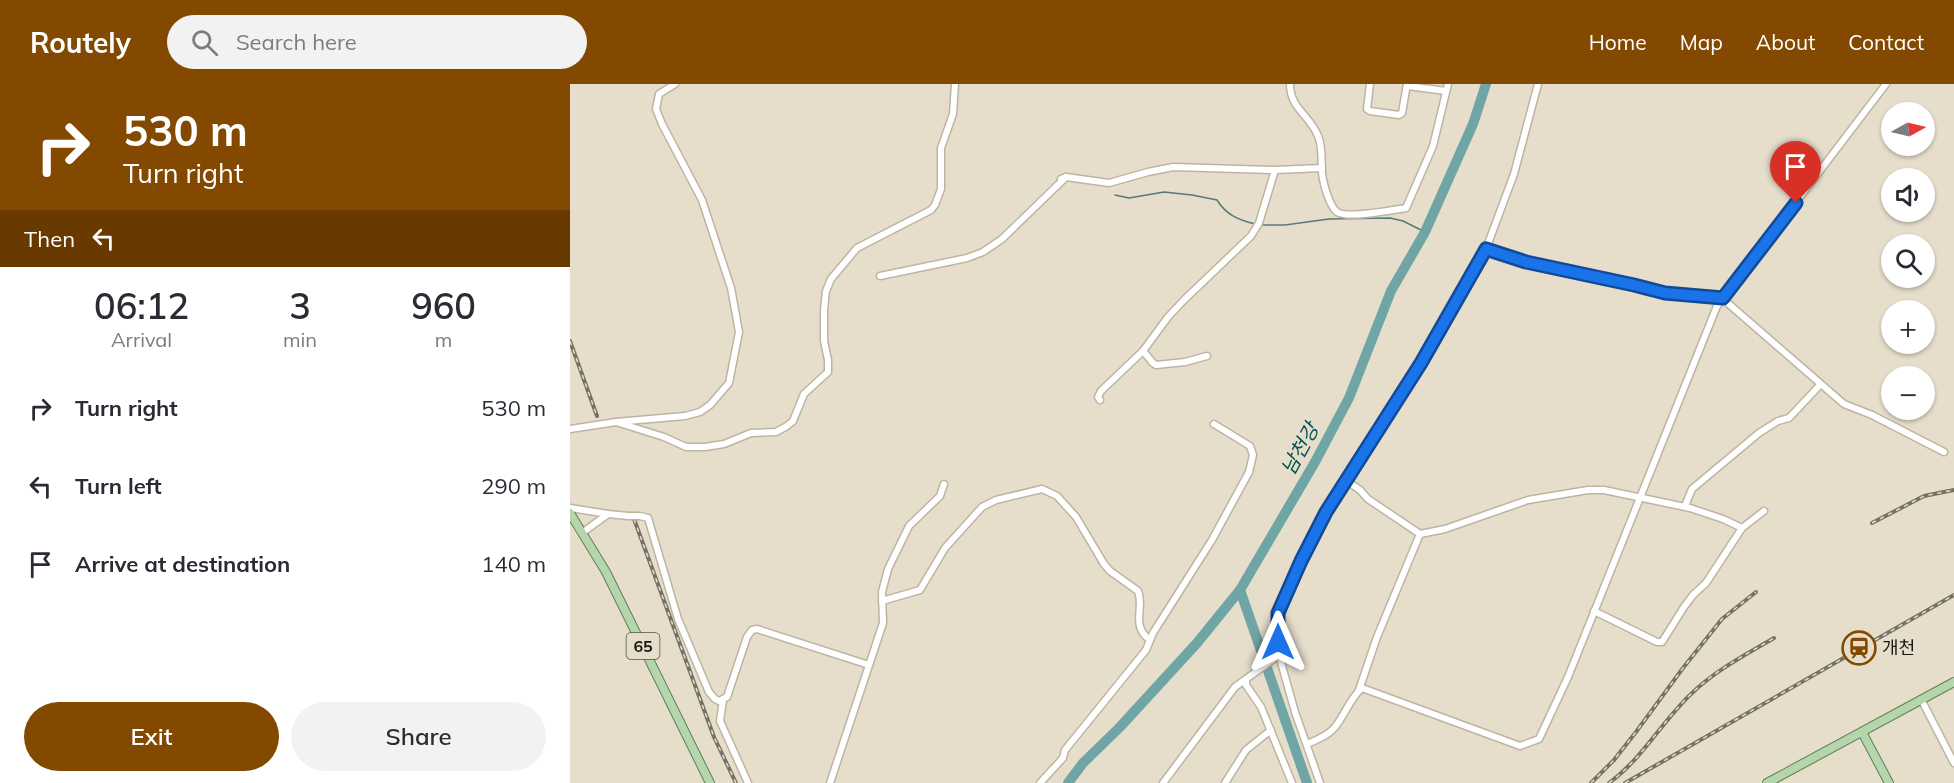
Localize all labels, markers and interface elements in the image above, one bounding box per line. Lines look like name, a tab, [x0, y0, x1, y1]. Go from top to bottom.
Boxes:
search box	[167, 15, 587, 69]
text: Routely	[30, 25, 131, 60]
icon: search	[188, 26, 221, 59]
text: Search here	[236, 28, 357, 56]
text: Home	[1589, 29, 1647, 55]
text: Map	[1680, 29, 1723, 55]
text: About	[1756, 29, 1815, 55]
text: Contact	[1848, 29, 1924, 55]
north arrow	[1881, 102, 1935, 156]
map controls	[1881, 102, 1935, 420]
text: 530 m	[123, 104, 248, 157]
icon: right	[24, 108, 102, 186]
pin	[1770, 141, 1821, 203]
icon: arrive	[1779, 150, 1812, 183]
text: Turn right	[123, 156, 243, 190]
button: sound	[1881, 168, 1935, 222]
icon: left	[87, 222, 120, 255]
text: Then	[24, 225, 75, 253]
button: search	[1881, 234, 1935, 288]
text: 06:12	[94, 283, 189, 328]
text: 3	[289, 283, 311, 328]
text: 960	[411, 283, 476, 328]
button: +	[1881, 300, 1935, 354]
text: Arrival	[111, 327, 172, 352]
text: min	[283, 327, 317, 352]
text: m	[435, 327, 452, 352]
button: −	[1881, 366, 1935, 420]
icon: right	[24, 392, 57, 425]
text: Turn right	[75, 394, 178, 422]
text: 530 m	[481, 394, 546, 422]
water label: 남천강	[1275, 416, 1325, 479]
icon: left	[24, 470, 57, 503]
text: Turn left	[75, 472, 162, 500]
text: 290 m	[481, 472, 546, 500]
icon: arrive	[24, 548, 57, 581]
text: Arrive at destination	[75, 550, 290, 578]
text: 140 m	[481, 550, 546, 578]
position arrow	[1246, 610, 1310, 674]
station icon: 개천	[1841, 630, 1877, 666]
road number: 65	[626, 633, 660, 659]
place label: 개천	[1882, 636, 1915, 659]
button: Exit	[24, 702, 279, 771]
button: Share	[291, 702, 546, 771]

